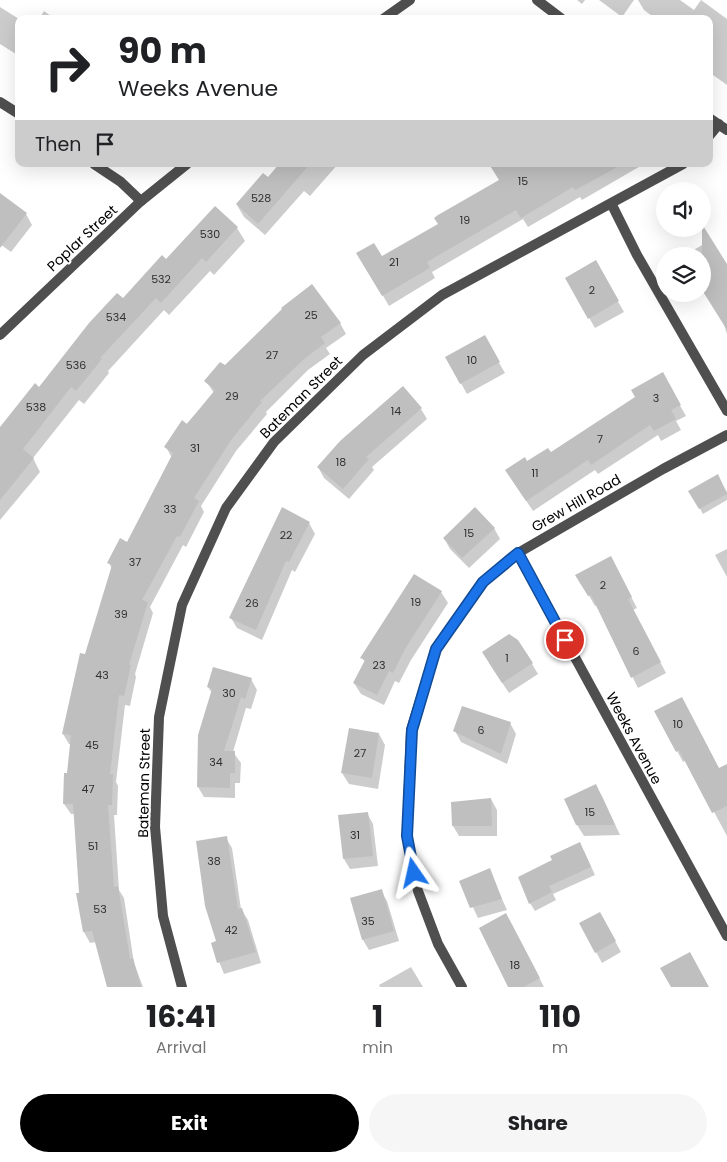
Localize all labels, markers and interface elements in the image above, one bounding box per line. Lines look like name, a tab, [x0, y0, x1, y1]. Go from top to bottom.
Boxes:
text: 90 m	[118, 26, 207, 75]
icon: right	[35, 35, 100, 100]
text: Weeks Avenue	[118, 73, 278, 104]
icon: arrive	[91, 130, 119, 158]
text: Then	[35, 131, 81, 158]
house number: 15	[518, 173, 528, 189]
map controls	[656, 182, 711, 302]
button: sound	[656, 182, 711, 237]
house number: 528	[251, 190, 271, 206]
street label: Poplar Street	[42, 200, 122, 276]
house number: 19	[460, 212, 470, 228]
house number: 530	[200, 226, 220, 242]
button: layers	[656, 247, 711, 302]
house number: 21	[389, 254, 399, 270]
house number: 532	[151, 271, 171, 287]
house number: 2	[589, 282, 595, 298]
house number: 25	[304, 307, 318, 323]
house number: 534	[106, 309, 126, 325]
house number: 27	[266, 347, 278, 363]
street label: Bateman Street	[255, 351, 347, 443]
house number: 10	[467, 352, 477, 368]
house number: 536	[66, 357, 86, 373]
house number: 29	[225, 388, 239, 404]
house number: 3	[653, 390, 659, 406]
house number: 538	[26, 399, 46, 415]
house number: 14	[391, 403, 401, 419]
house number: 7	[597, 431, 603, 447]
house number: 31	[190, 440, 200, 456]
house number: 18	[336, 454, 346, 470]
house number: 11	[531, 465, 539, 481]
street label: Grew Hill Road	[528, 469, 624, 537]
house number: 33	[164, 501, 176, 517]
house number: 15	[464, 525, 474, 541]
house number: 22	[280, 527, 292, 543]
house number: 37	[129, 554, 141, 570]
house number: 2	[600, 577, 606, 593]
house number: 19	[411, 594, 421, 610]
house number: 26	[245, 595, 259, 611]
house number: 39	[114, 606, 128, 622]
pin	[544, 619, 586, 661]
icon: arrive	[551, 626, 579, 654]
house number: 6	[633, 643, 640, 659]
house number: 1	[505, 650, 509, 666]
house number: 23	[373, 657, 385, 673]
house number: 43	[95, 667, 109, 683]
house number: 30	[222, 685, 236, 701]
street label: Weeks Avenue	[601, 688, 667, 788]
house number: 10	[673, 716, 683, 732]
house number: 6	[478, 722, 485, 738]
street label: Bateman Street	[133, 728, 155, 838]
house number: 45	[85, 737, 99, 753]
house number: 27	[354, 745, 366, 761]
house number: 34	[209, 754, 223, 770]
house number: 47	[82, 781, 94, 797]
house number: 15	[585, 804, 595, 820]
house number: 31	[350, 827, 360, 843]
house number: 51	[88, 838, 98, 854]
position arrow	[387, 846, 439, 898]
house number: 38	[207, 853, 221, 869]
house number: 53	[93, 901, 107, 917]
house number: 35	[361, 913, 375, 929]
house number: 42	[224, 922, 238, 938]
house number: 18	[510, 957, 520, 973]
text: 16:41	[146, 995, 216, 1038]
text: 1	[372, 995, 383, 1038]
text: 110	[539, 995, 581, 1038]
text: Arrival	[156, 1036, 206, 1059]
text: min	[362, 1036, 393, 1059]
text: m	[552, 1036, 568, 1059]
button: Exit	[20, 1094, 359, 1152]
button: Share	[369, 1094, 707, 1152]

